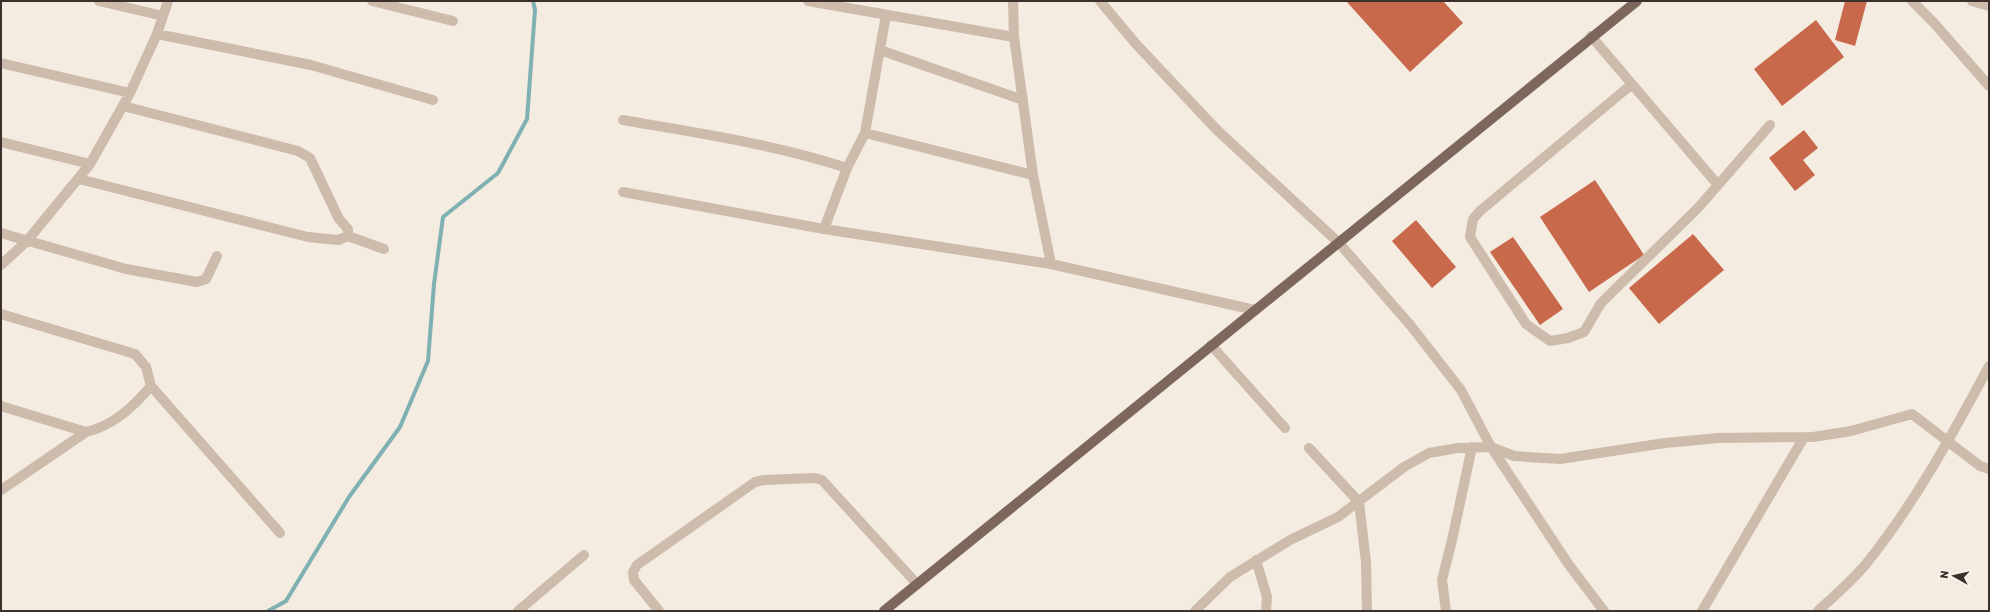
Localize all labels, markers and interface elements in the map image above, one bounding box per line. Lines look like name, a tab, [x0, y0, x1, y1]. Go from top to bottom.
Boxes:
north arrow	[1934, 556, 1974, 596]
text: N	[1938, 570, 1952, 580]

